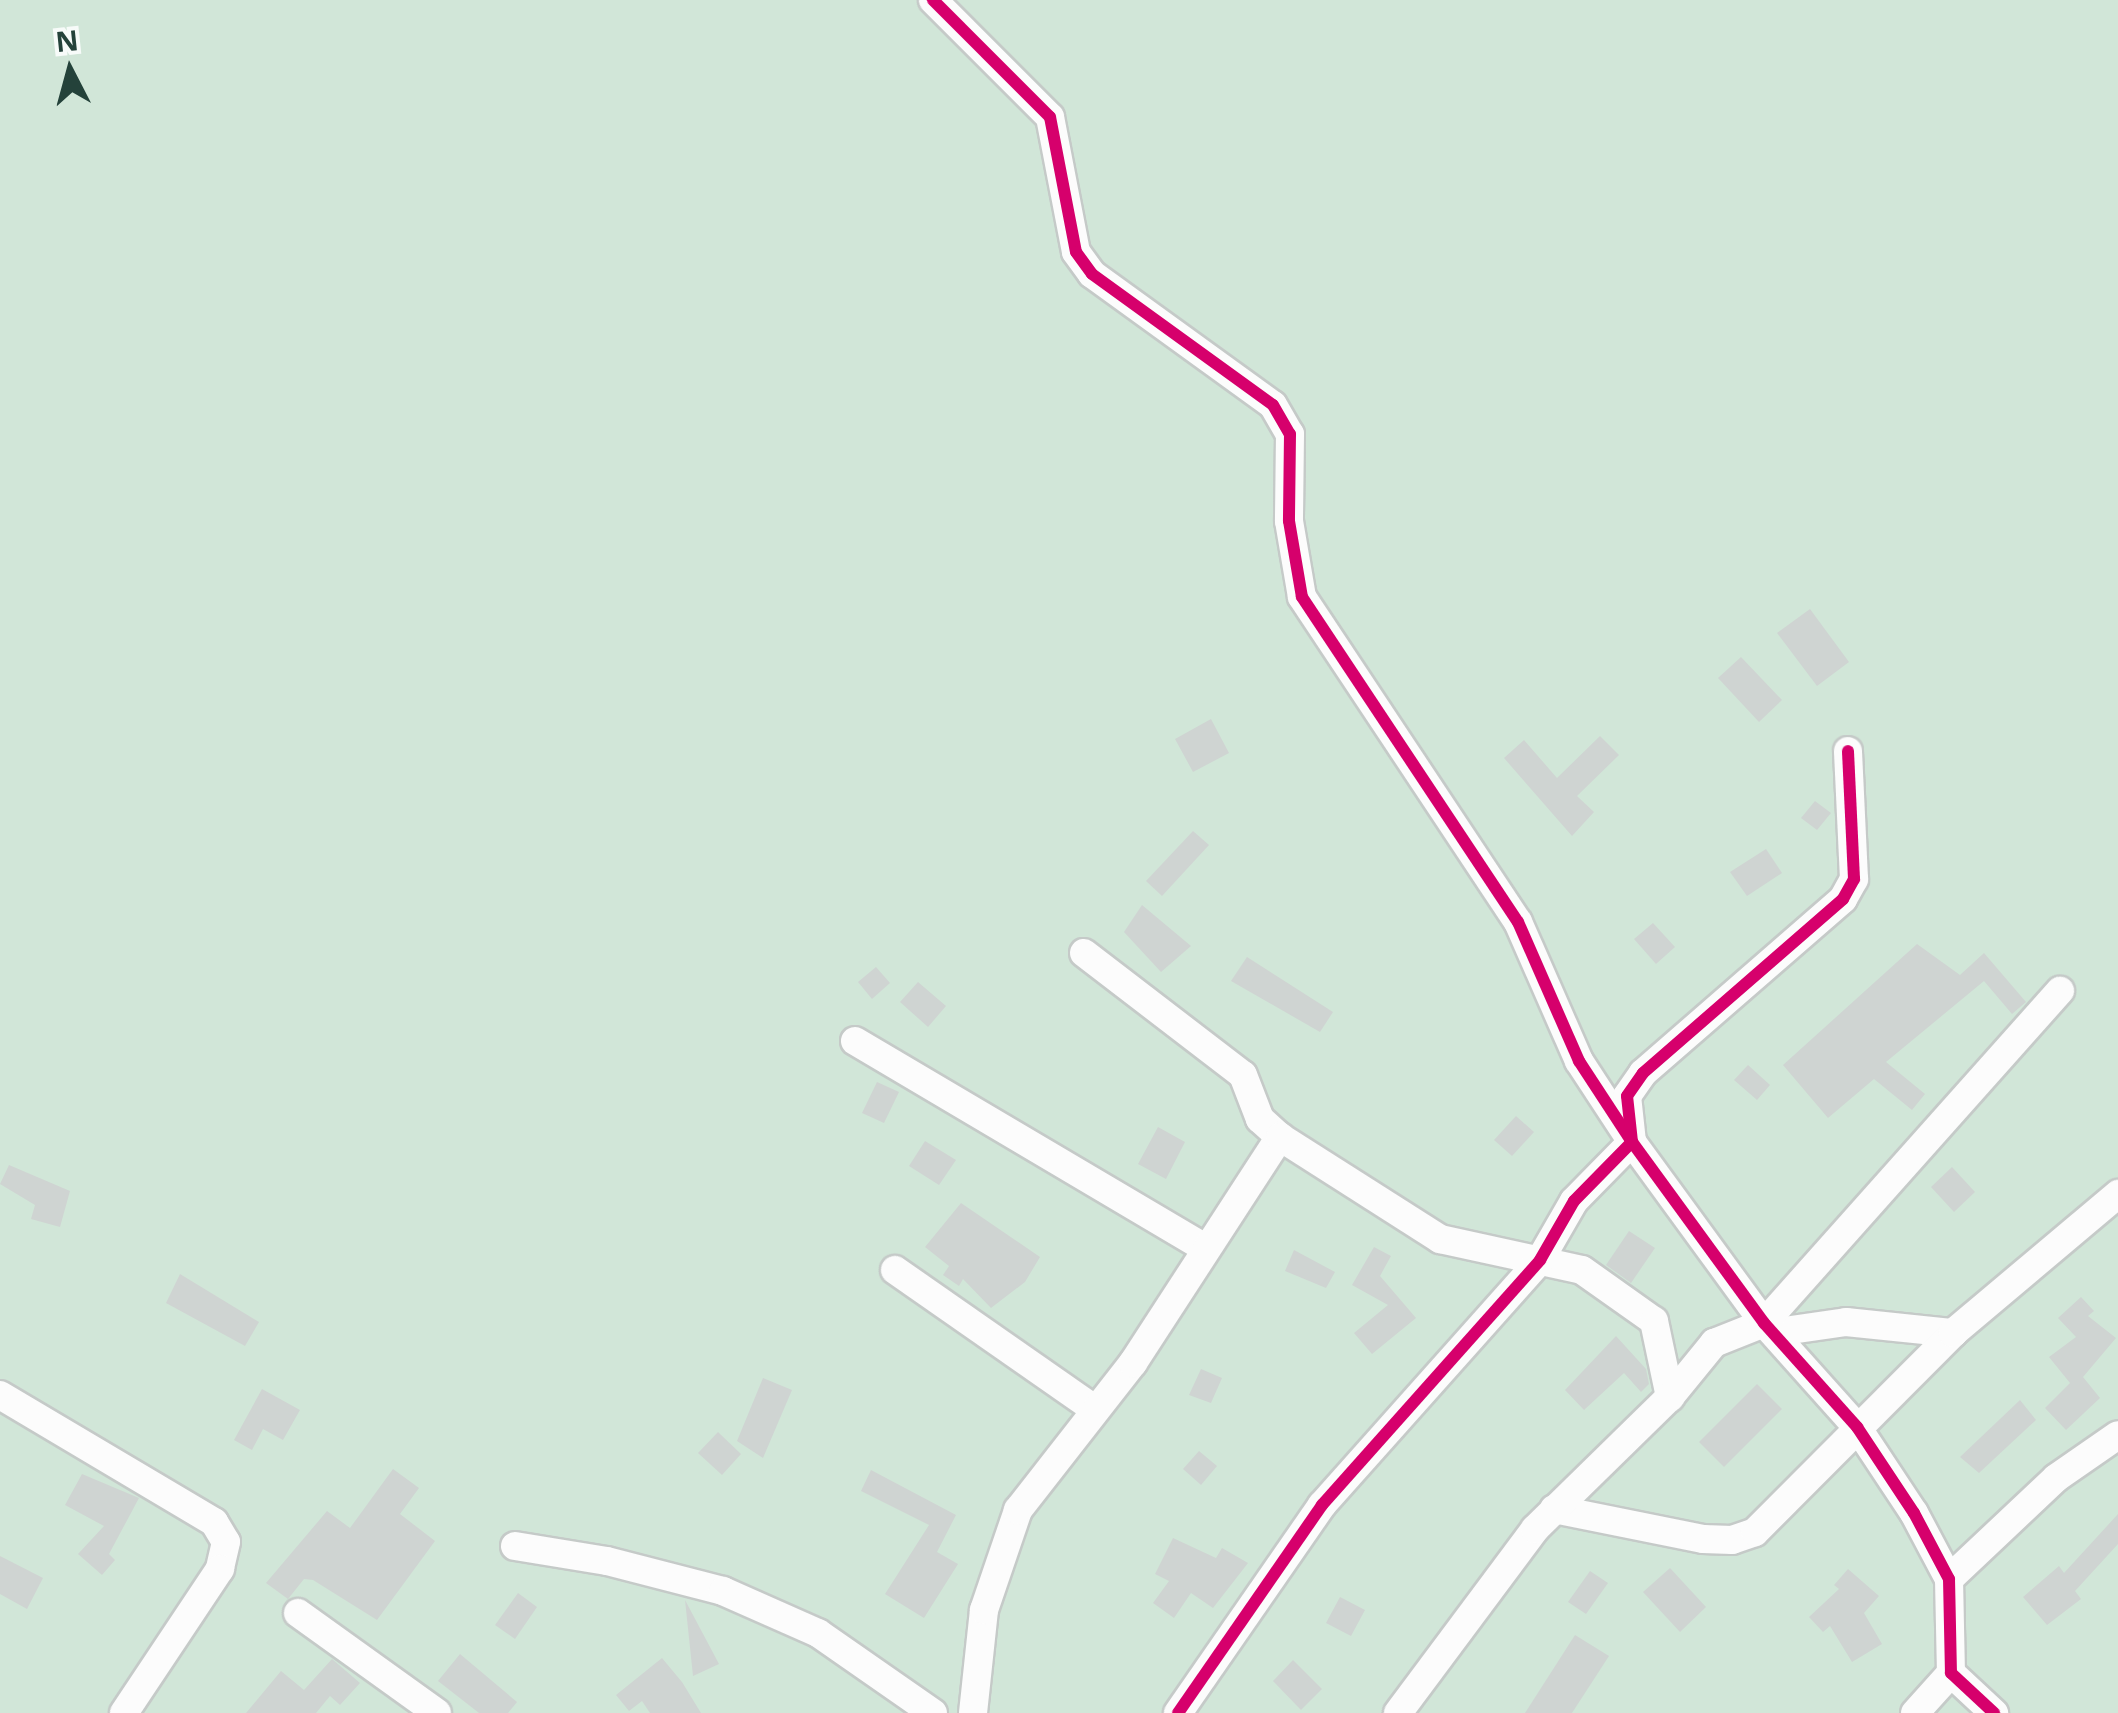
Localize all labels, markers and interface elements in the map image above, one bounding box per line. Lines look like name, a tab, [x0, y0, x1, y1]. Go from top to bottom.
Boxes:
north arrow	[20, 20, 120, 120]
text: N	[54, 20, 80, 60]

